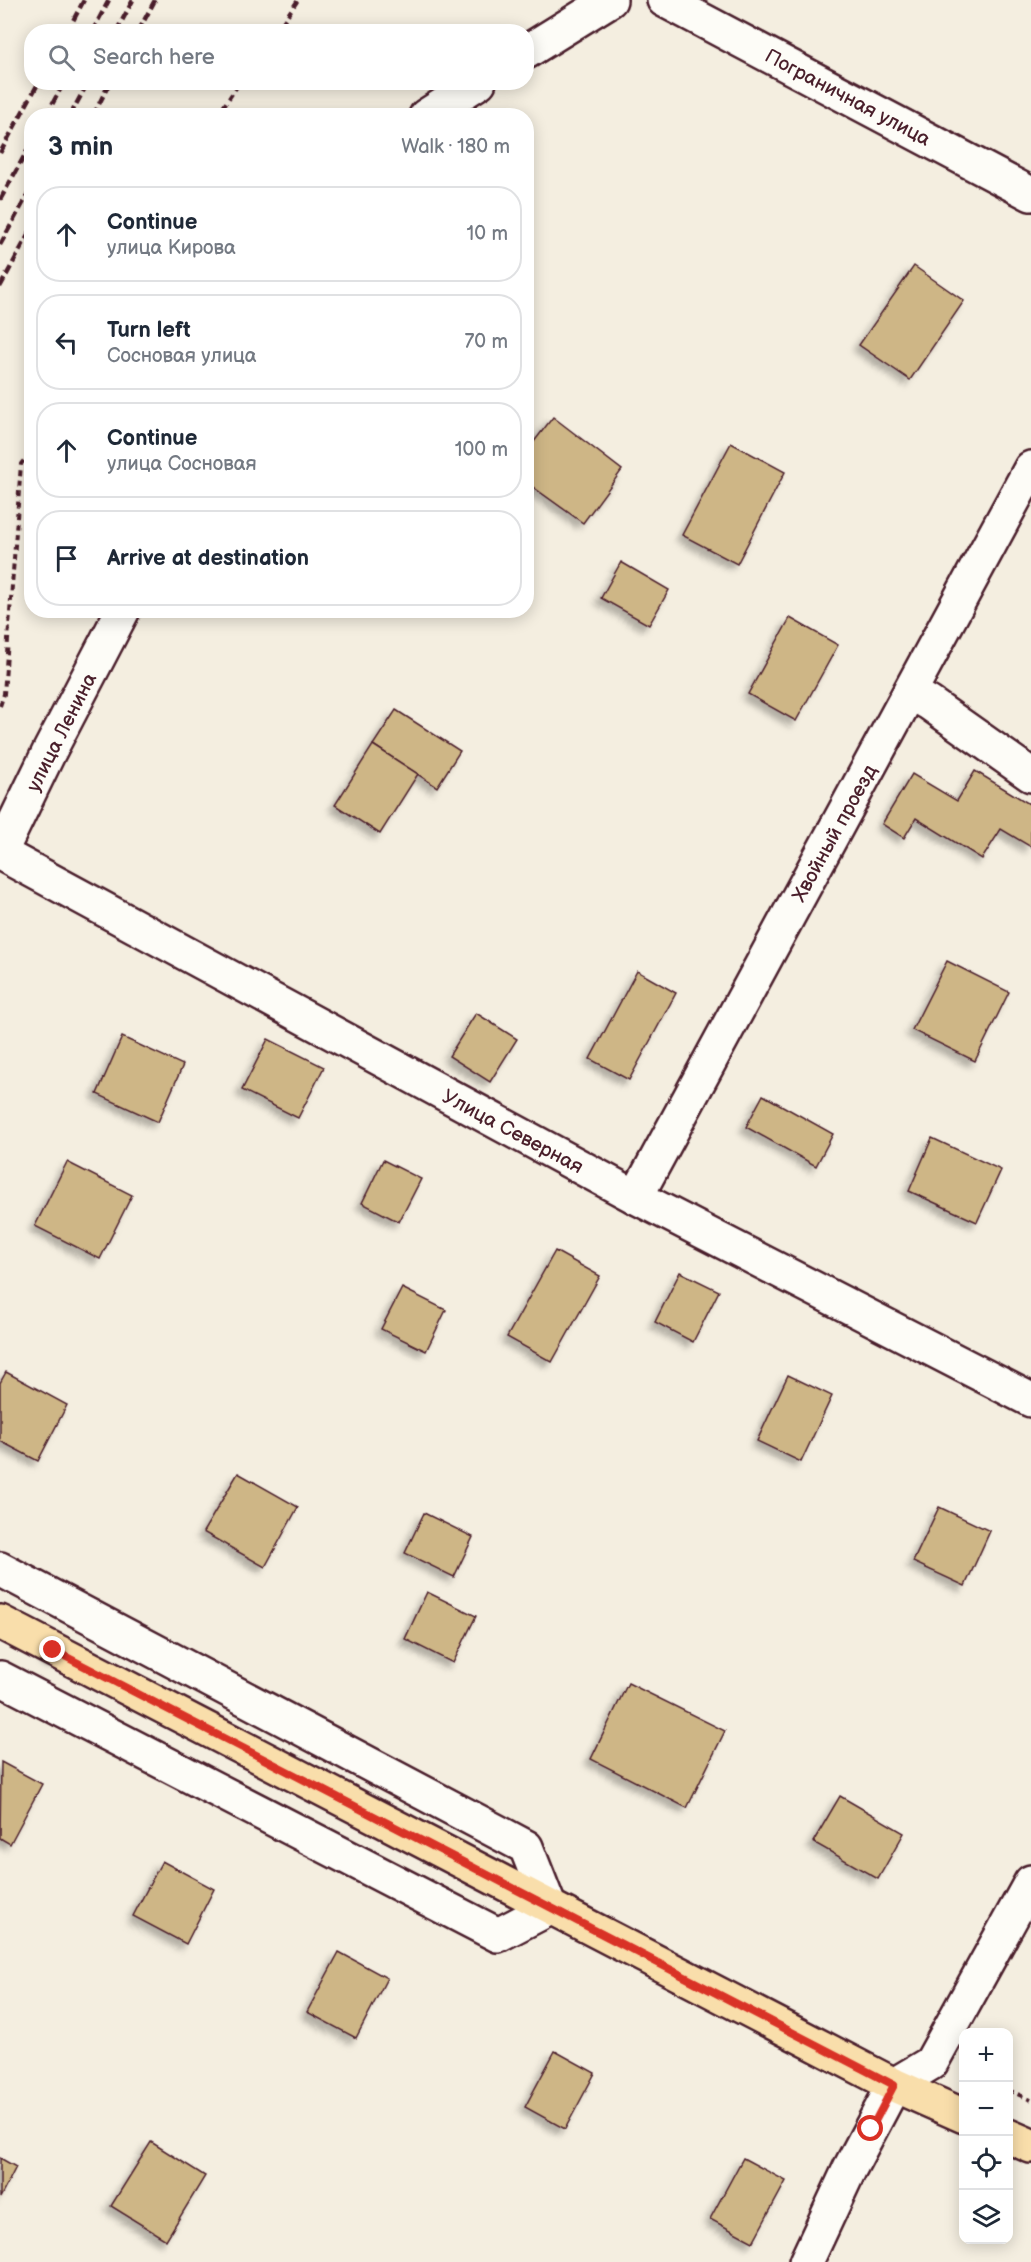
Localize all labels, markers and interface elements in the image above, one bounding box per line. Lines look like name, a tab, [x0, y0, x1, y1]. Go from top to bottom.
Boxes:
search box	[24, 24, 534, 90]
icon: search	[45, 41, 78, 74]
text: Search here	[93, 44, 215, 71]
street label: Пограничная улица	[761, 44, 935, 152]
text: 3 min	[48, 132, 113, 163]
text: Walk · 180 m	[401, 135, 510, 159]
text: Continue	[107, 209, 197, 236]
icon: ahead	[50, 218, 83, 251]
text: 10 m	[467, 222, 508, 246]
text: улица Кирова	[107, 236, 236, 260]
text: Turn left	[107, 317, 191, 344]
icon: left	[50, 326, 83, 359]
text: 70 m	[464, 330, 508, 354]
text: Сосновая улица	[107, 344, 257, 368]
text: Continue	[107, 425, 197, 452]
icon: ahead	[50, 434, 83, 467]
text: 100 m	[455, 438, 508, 462]
text: улица Сосновая	[107, 452, 257, 476]
icon: arrive	[50, 542, 83, 575]
text: Arrive at destination	[107, 545, 309, 572]
street label: улица Ленина	[22, 669, 102, 796]
street label: Хвойный проезд	[787, 761, 882, 906]
street label: Улица Северная	[438, 1085, 587, 1179]
route end	[39, 1636, 65, 1662]
map controls	[959, 2028, 1013, 2244]
button: +	[959, 2028, 1013, 2082]
button: −	[959, 2082, 1013, 2136]
route start	[857, 2115, 883, 2141]
button: locate	[959, 2136, 1013, 2190]
button: layers	[959, 2190, 1013, 2244]

